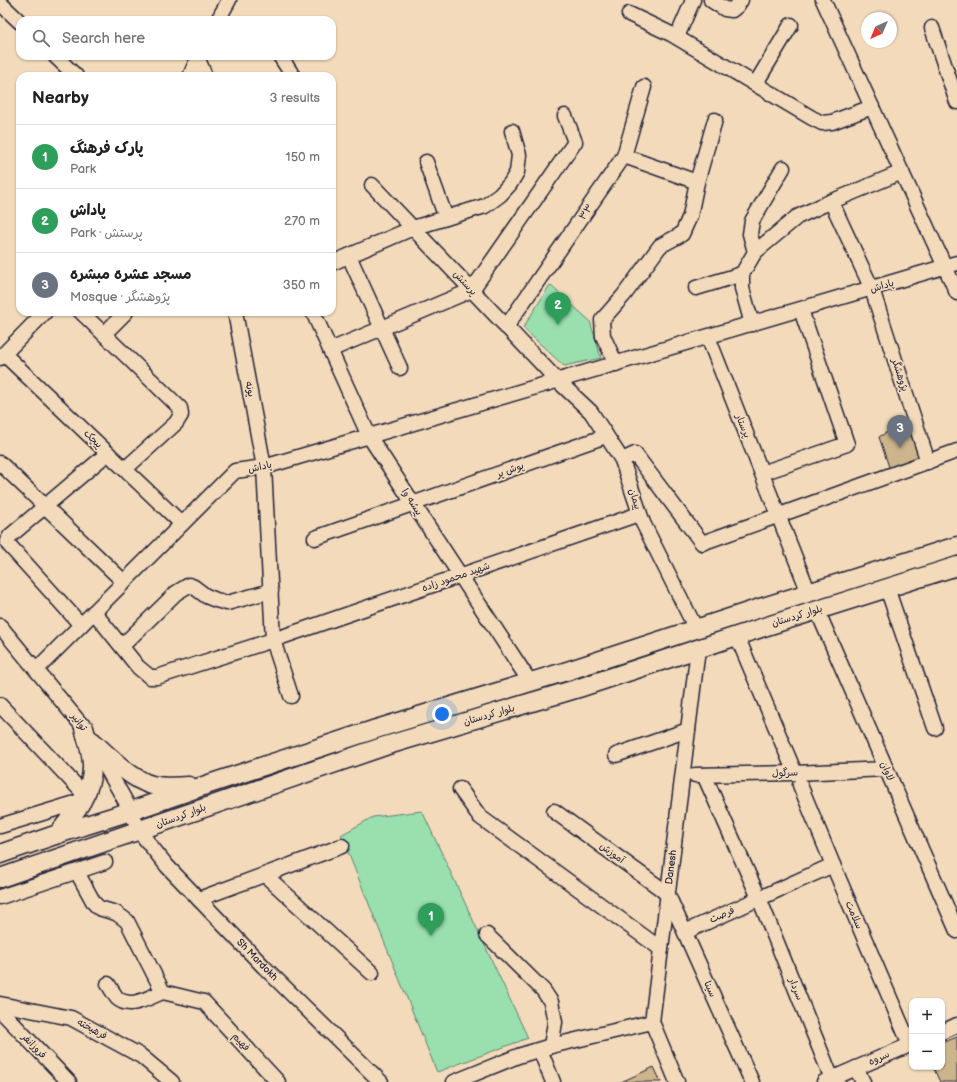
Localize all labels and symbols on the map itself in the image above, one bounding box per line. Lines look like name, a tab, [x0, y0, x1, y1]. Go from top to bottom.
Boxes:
north arrow	[861, 12, 897, 48]
street label: ۳۳	[576, 202, 596, 222]
street label: پرستش	[451, 268, 479, 298]
street label: پاداش	[869, 277, 895, 295]
pin: 2	[545, 292, 571, 325]
street label: پژوهشگر	[889, 356, 911, 393]
street label: پونه	[243, 380, 257, 398]
street label: پرستار	[733, 412, 753, 440]
pin: 3	[887, 415, 913, 448]
street label: پیچک	[81, 427, 105, 451]
street label: پاداش	[247, 459, 273, 475]
street label: پوش پر	[494, 459, 526, 481]
street label: پیشه وا	[399, 486, 425, 518]
street label: پیمان	[626, 487, 644, 511]
street label: شهید محمود زاده	[420, 560, 492, 594]
street label: بلوار کردستان	[770, 603, 824, 629]
street label: بلوار کردستان	[462, 702, 516, 728]
your location	[432, 704, 452, 724]
street label: توانیر	[68, 710, 90, 733]
street label: لاوان	[878, 760, 896, 782]
street label: سرگول	[772, 767, 799, 779]
street label: بلوار کردستان	[154, 801, 208, 831]
street label: آموزش	[597, 840, 627, 866]
street label: Danesh	[663, 849, 679, 885]
street label: سلامت	[843, 899, 865, 931]
pin: 1	[418, 903, 444, 936]
street label: فرصت	[708, 904, 736, 926]
street label: Sh Mardokh	[234, 936, 281, 984]
street label: سردار	[786, 975, 806, 1002]
street label: سینا	[701, 979, 719, 999]
street label: فرهیخته	[75, 1016, 109, 1042]
street label: فروزانفر	[18, 1030, 49, 1061]
street label: فهیم	[229, 1030, 252, 1054]
street label: سروه	[867, 1048, 891, 1068]

